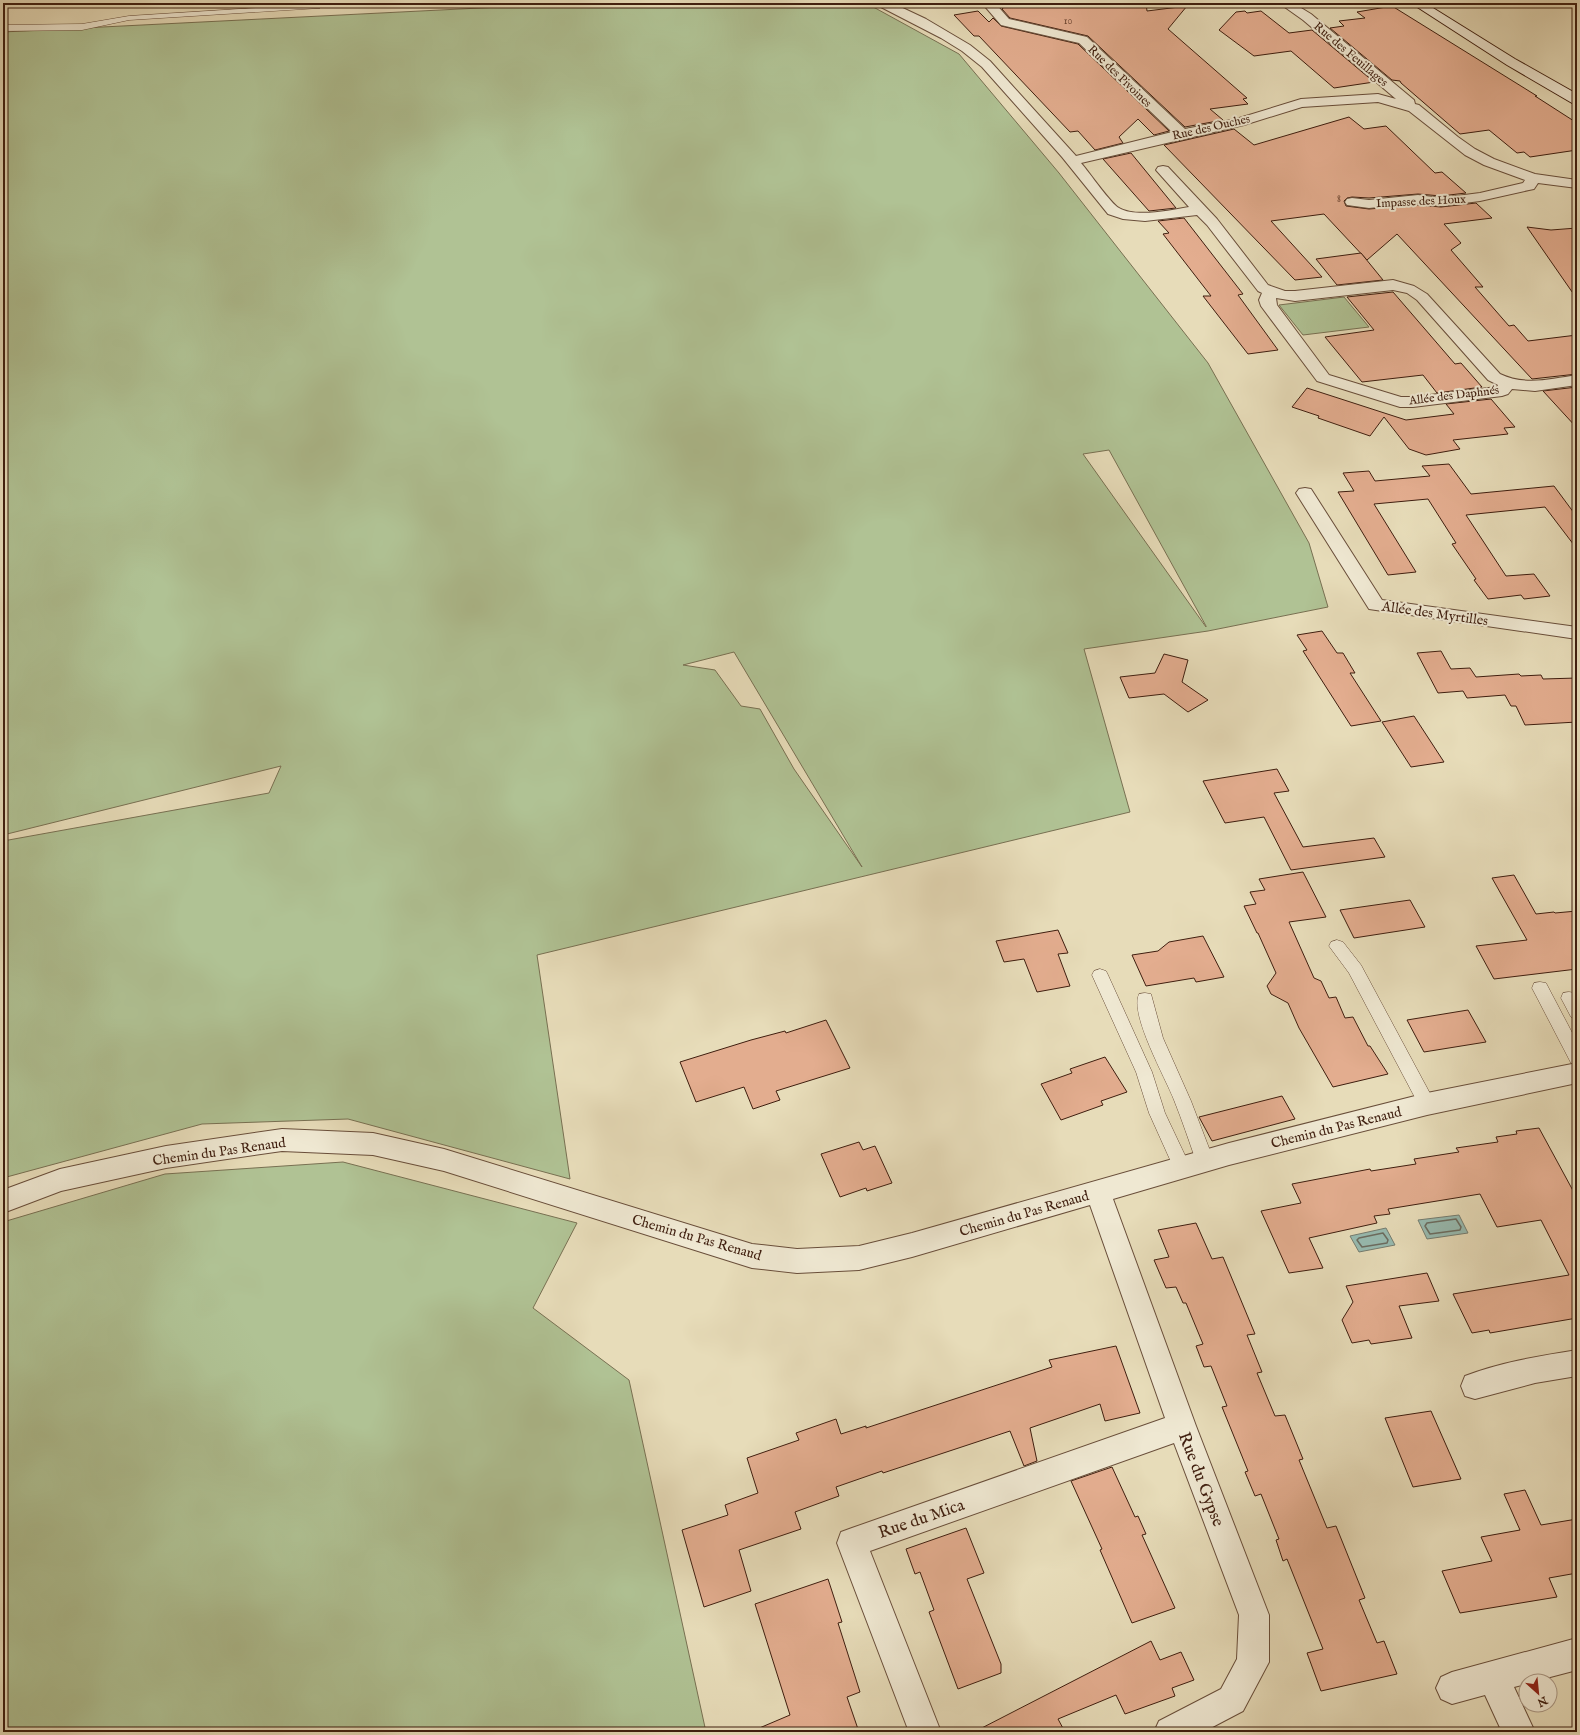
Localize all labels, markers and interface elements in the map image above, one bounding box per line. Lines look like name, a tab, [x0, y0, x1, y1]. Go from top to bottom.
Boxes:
house number: 10	[1064, 15, 1072, 28]
street label: Rue des Feuillages	[1310, 19, 1391, 90]
street label: Rue des Pivoines	[1085, 42, 1155, 111]
street label: Rue des Ouches	[1171, 111, 1252, 144]
street label: Impasse des Houx	[1376, 192, 1467, 212]
house number: 8	[1337, 193, 1341, 206]
street label: Allée des Daphnés	[1407, 383, 1500, 410]
street label: Allée des Myrtilles	[1380, 597, 1489, 630]
street label: Chemin du Pas Renaud	[1269, 1103, 1404, 1153]
street label: Chemin du Pas Renaud	[152, 1134, 287, 1170]
street label: Chemin du Pas Renaud	[957, 1187, 1092, 1241]
street label: Chemin du Pas Renaud	[630, 1211, 764, 1265]
street label: Rue du Gypse	[1173, 1429, 1228, 1530]
street label: Rue du Mica	[876, 1495, 968, 1544]
north arrow	[1518, 1673, 1558, 1713]
text: N	[1534, 1692, 1550, 1710]

